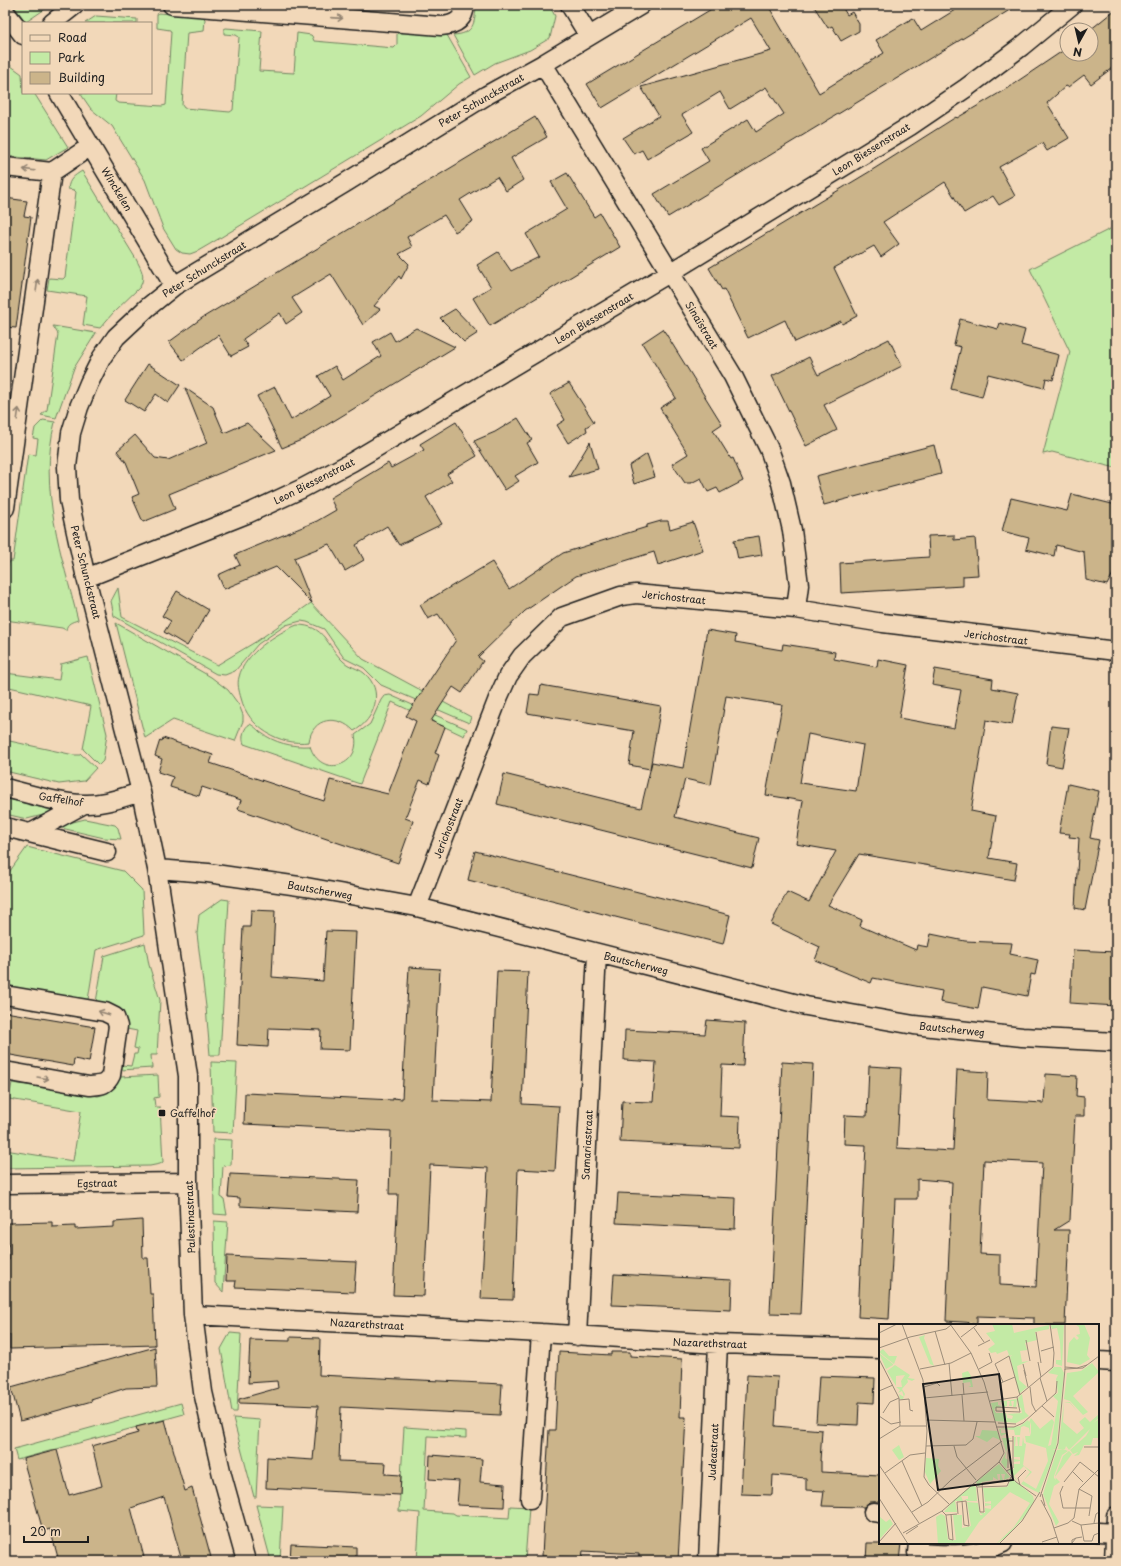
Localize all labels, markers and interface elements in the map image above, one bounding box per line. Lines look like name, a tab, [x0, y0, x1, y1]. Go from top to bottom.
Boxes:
one-way arrow	[330, 14, 343, 21]
legend	[22, 22, 152, 94]
north arrow	[1059, 22, 1099, 62]
text: Road	[58, 28, 87, 46]
text: N	[1072, 43, 1083, 61]
text: Park	[58, 48, 85, 66]
text: Building	[58, 68, 105, 86]
street label: Peter Schunckstraat	[435, 69, 526, 130]
street label: Leon Biessenstraat	[829, 119, 913, 179]
street label: Winckelen	[98, 164, 137, 214]
one-way arrow	[23, 166, 36, 173]
street label: Peter Schunckstraat	[159, 237, 249, 301]
one-way arrow	[33, 279, 41, 292]
street label: Leon Biessenstraat	[552, 288, 636, 347]
street label: Sinaïstraat	[682, 298, 723, 351]
one-way arrow	[14, 408, 22, 421]
street label: Leon Biessenstraat	[271, 454, 357, 507]
street label: Peter Schunckstraat	[68, 523, 105, 621]
street label: Jerichostraat	[641, 586, 707, 607]
street label: Jerichostraat	[963, 625, 1029, 648]
street label: Gaffelhof	[38, 788, 86, 810]
street label: Jerichostraat	[429, 795, 466, 860]
street label: Bautscherweg	[286, 876, 354, 903]
street label: Bautscherweg	[602, 947, 670, 978]
one-way arrow	[98, 1009, 111, 1016]
street label: Bautscherweg	[918, 1018, 986, 1039]
one-way arrow	[37, 1074, 50, 1082]
place label: Gaffelhof	[170, 1105, 216, 1120]
marker: Gaffelhof	[157, 1108, 167, 1118]
street label: Samariastraat	[577, 1110, 596, 1180]
street label: Egstraat	[77, 1175, 117, 1190]
street label: Palestinastraat	[181, 1180, 198, 1254]
street label: Nazarethstraat	[330, 1314, 404, 1333]
inset map	[879, 1324, 1099, 1544]
street label: Nazarethstraat	[673, 1334, 747, 1351]
street label: Judeastraat	[704, 1423, 721, 1481]
scale bar	[24, 1518, 88, 1544]
text: 20 m	[30, 1522, 61, 1540]

